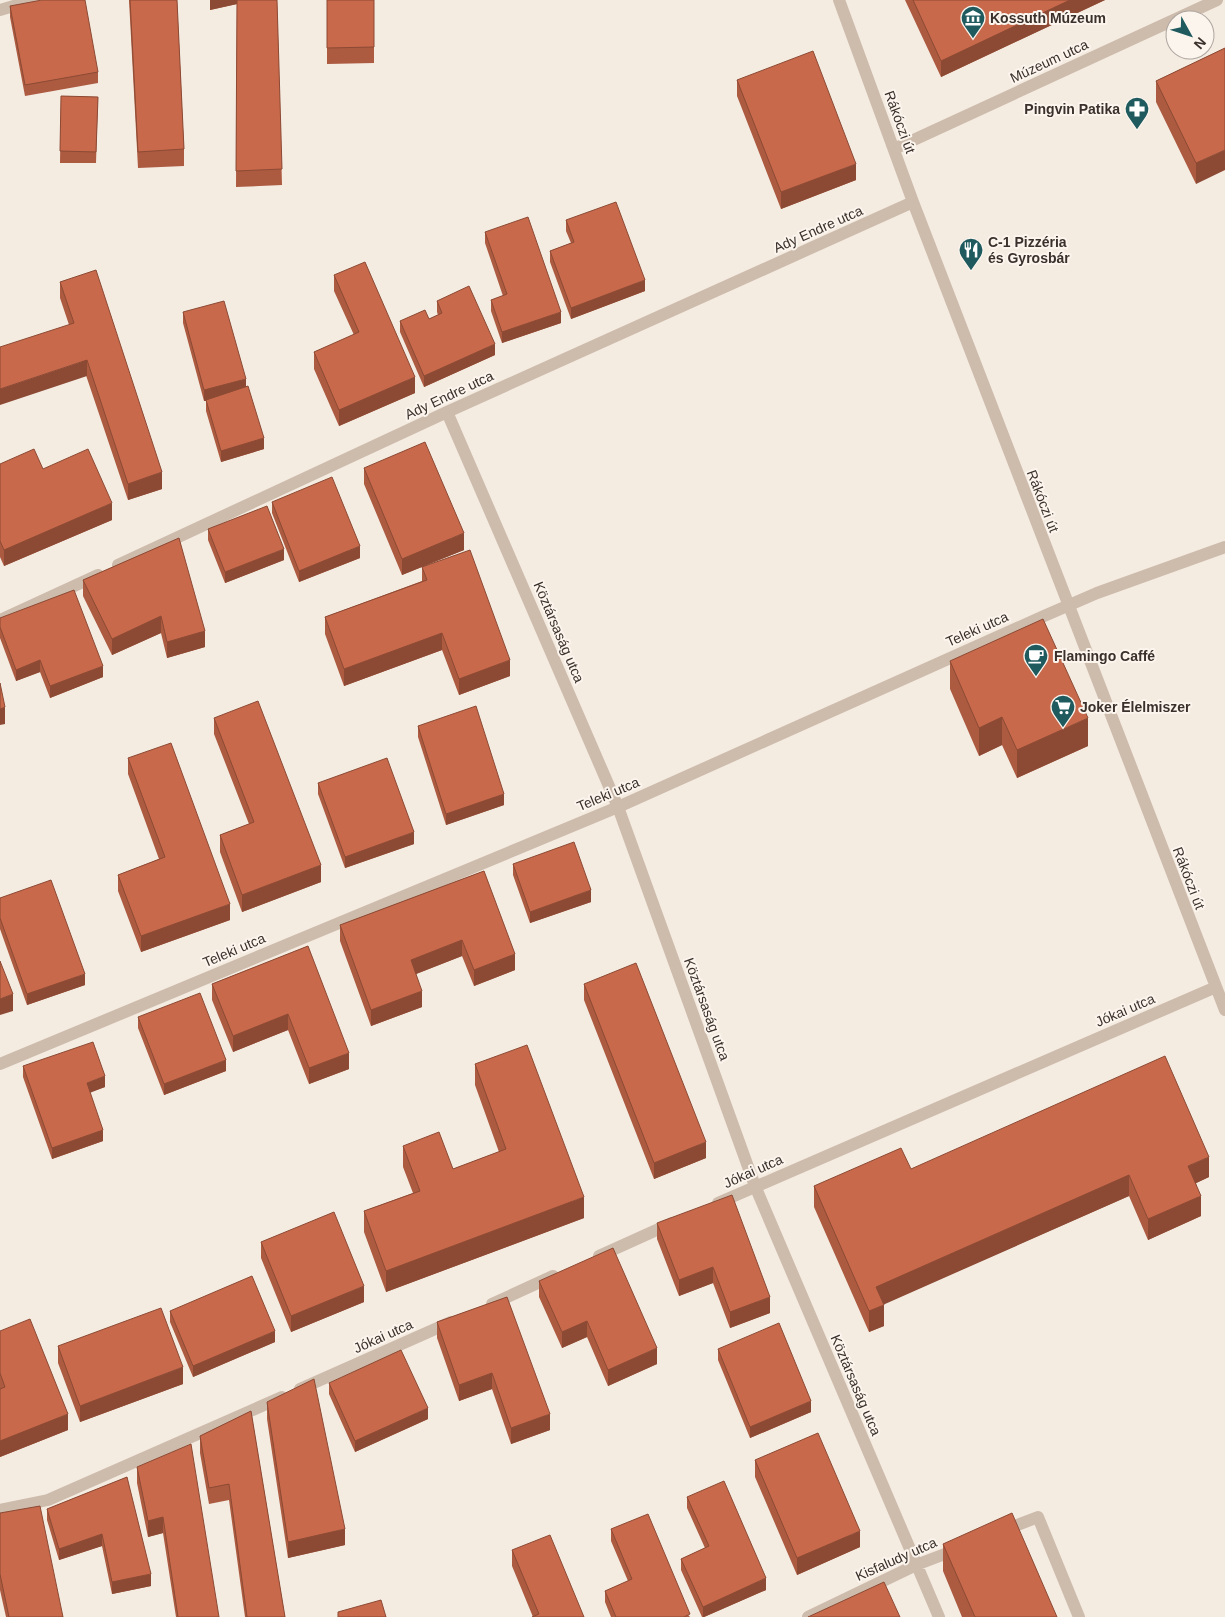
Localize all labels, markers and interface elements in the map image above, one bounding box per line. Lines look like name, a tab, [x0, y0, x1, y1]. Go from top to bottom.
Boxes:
museum icon: Kossuth Múzeum	[960, 5, 986, 39]
place label: Kossuth Múzeum	[990, 10, 1106, 26]
north arrow	[1165, 10, 1215, 60]
text: N	[1191, 34, 1209, 52]
street label: Múzeum utca	[1008, 36, 1091, 86]
street label: Rákóczi út	[881, 89, 919, 156]
pharmacy icon: Pingvin Patika	[1124, 96, 1150, 130]
place label: Pingvin Patika	[1024, 101, 1120, 117]
street label: Ady Endre utca	[771, 202, 865, 256]
place label: C-1 Pizzéria és Gyrosbár	[988, 234, 1070, 266]
restaurant icon: C-1 Pizzéria és Gyrosbár	[958, 237, 984, 271]
street label: Ady Endre utca	[402, 367, 496, 422]
street label: Rákóczi út	[1024, 468, 1062, 534]
street label: Köztársaság utca	[531, 579, 588, 685]
street label: Teleki utca	[944, 608, 1011, 650]
cafe icon: Flamingo Caffé	[1023, 643, 1049, 677]
place label: Flamingo Caffé	[1054, 648, 1155, 664]
supermarket icon: Joker Élelmiszer	[1050, 694, 1076, 728]
place label: Joker Élelmiszer	[1080, 699, 1191, 715]
street label: Teleki utca	[574, 774, 642, 814]
street label: Rákóczi út	[1170, 845, 1208, 911]
street label: Teleki utca	[200, 930, 268, 970]
street label: Köztársaság utca	[681, 955, 733, 1063]
street label: Jókai utca	[1093, 990, 1157, 1030]
street label: Jókai utca	[721, 1151, 785, 1191]
street label: Jókai utca	[351, 1316, 415, 1356]
street label: Köztársaság utca	[828, 1332, 885, 1438]
street label: Kisfaludy utca	[853, 1534, 939, 1584]

